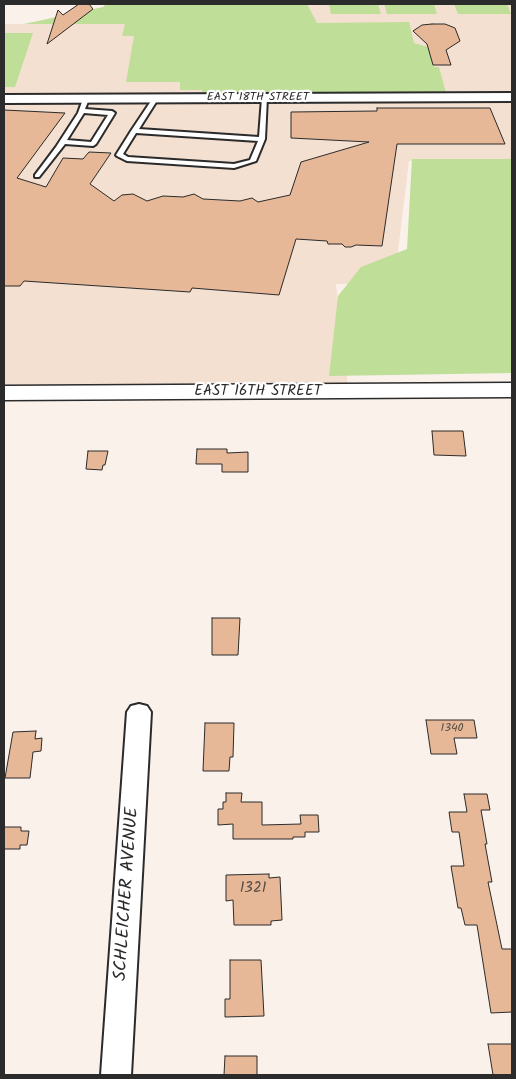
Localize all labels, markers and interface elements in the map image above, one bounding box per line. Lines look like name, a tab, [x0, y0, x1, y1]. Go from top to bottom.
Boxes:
street label: EAST 18TH STREET	[207, 91, 309, 105]
street label: EAST 16TH STREET	[194, 383, 322, 401]
house number: 1340	[440, 722, 464, 736]
street label: SCHLEICHER AVENUE	[111, 806, 145, 982]
house number: 1321	[240, 880, 266, 898]

